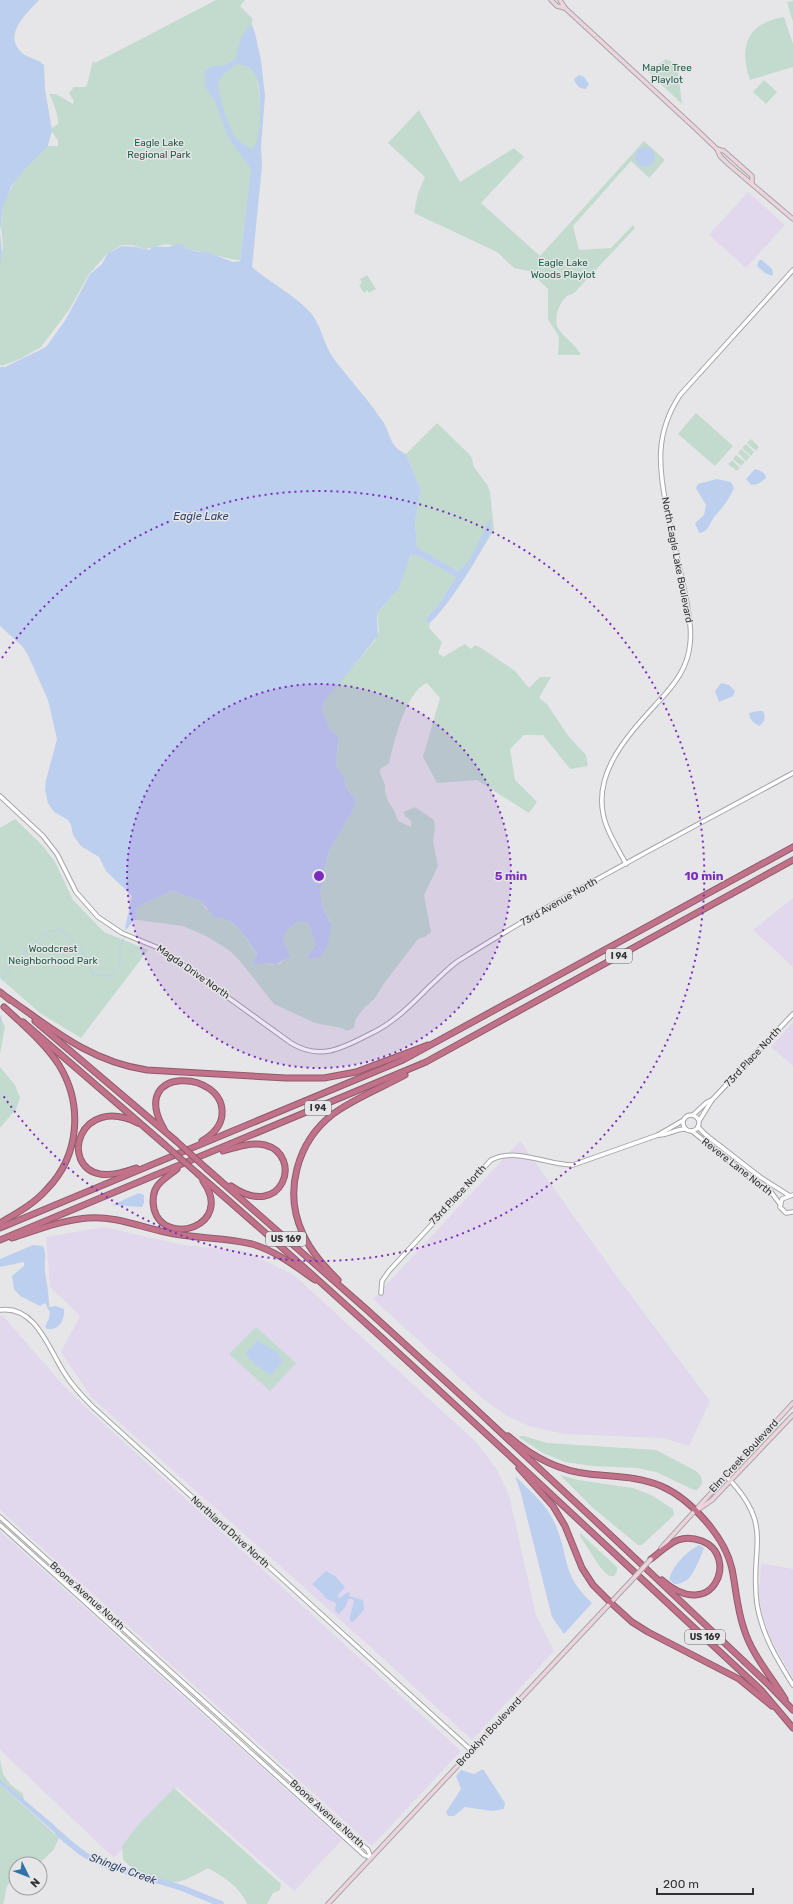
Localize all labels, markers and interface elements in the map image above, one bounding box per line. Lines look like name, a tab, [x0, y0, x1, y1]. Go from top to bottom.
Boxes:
park label: Maple Tree Playlot	[642, 62, 692, 86]
park label: Eagle Lake Regional Park	[127, 137, 192, 161]
park label: Eagle Lake Woods Playlot	[531, 257, 595, 281]
street label: North Eagle Lake Boulevard	[659, 496, 695, 624]
water label: Eagle Lake	[173, 510, 229, 523]
centre of rings	[312, 869, 326, 883]
text: 5 min	[495, 869, 528, 883]
text: 10 min	[685, 869, 724, 883]
street label: 73rd Avenue North	[518, 875, 600, 929]
street label: Magda Drive North	[154, 942, 232, 1002]
park label: Woodcrest Neighborhood Park	[8, 943, 98, 967]
road number: I 94	[606, 949, 632, 963]
street label: 73rd Place North	[722, 1025, 784, 1089]
road number: I 94	[305, 1101, 331, 1115]
street label: Revere Lane North	[699, 1136, 775, 1198]
street label: 73rd Place North	[427, 1163, 489, 1227]
road number: US 169	[266, 1232, 306, 1246]
street label: Elm Creek Boulevard	[707, 1417, 781, 1495]
street label: Northland Drive North	[188, 1493, 272, 1571]
street label: Boone Avenue North	[47, 1559, 127, 1633]
road number: US 169	[685, 1630, 725, 1644]
street label: Brooklyn Boulevard	[454, 1695, 524, 1769]
street label: Boone Avenue North	[287, 1777, 367, 1851]
water label: Shingle Creek	[88, 1851, 159, 1887]
north arrow	[8, 1856, 48, 1896]
scale bar	[657, 1870, 753, 1896]
text: N	[27, 1875, 42, 1890]
text: 200 m	[663, 1877, 699, 1891]

